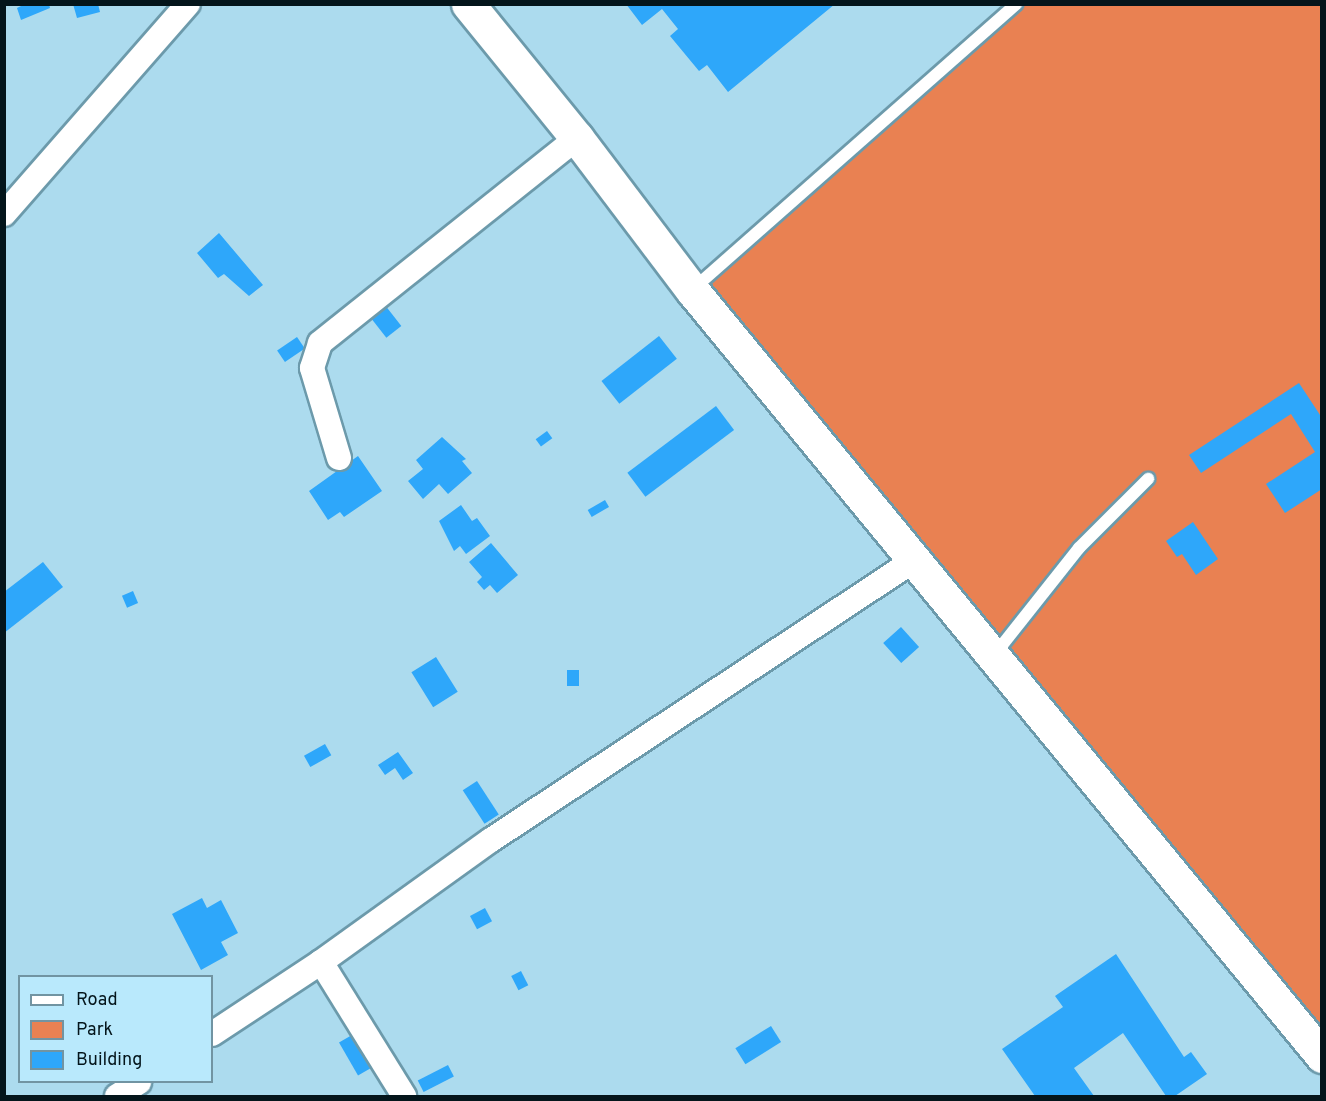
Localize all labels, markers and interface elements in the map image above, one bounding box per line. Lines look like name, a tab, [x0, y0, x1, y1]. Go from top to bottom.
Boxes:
legend	[18, 975, 213, 1083]
text: Road	[76, 989, 118, 1012]
text: Park	[76, 1019, 113, 1042]
text: Building	[76, 1049, 142, 1072]

